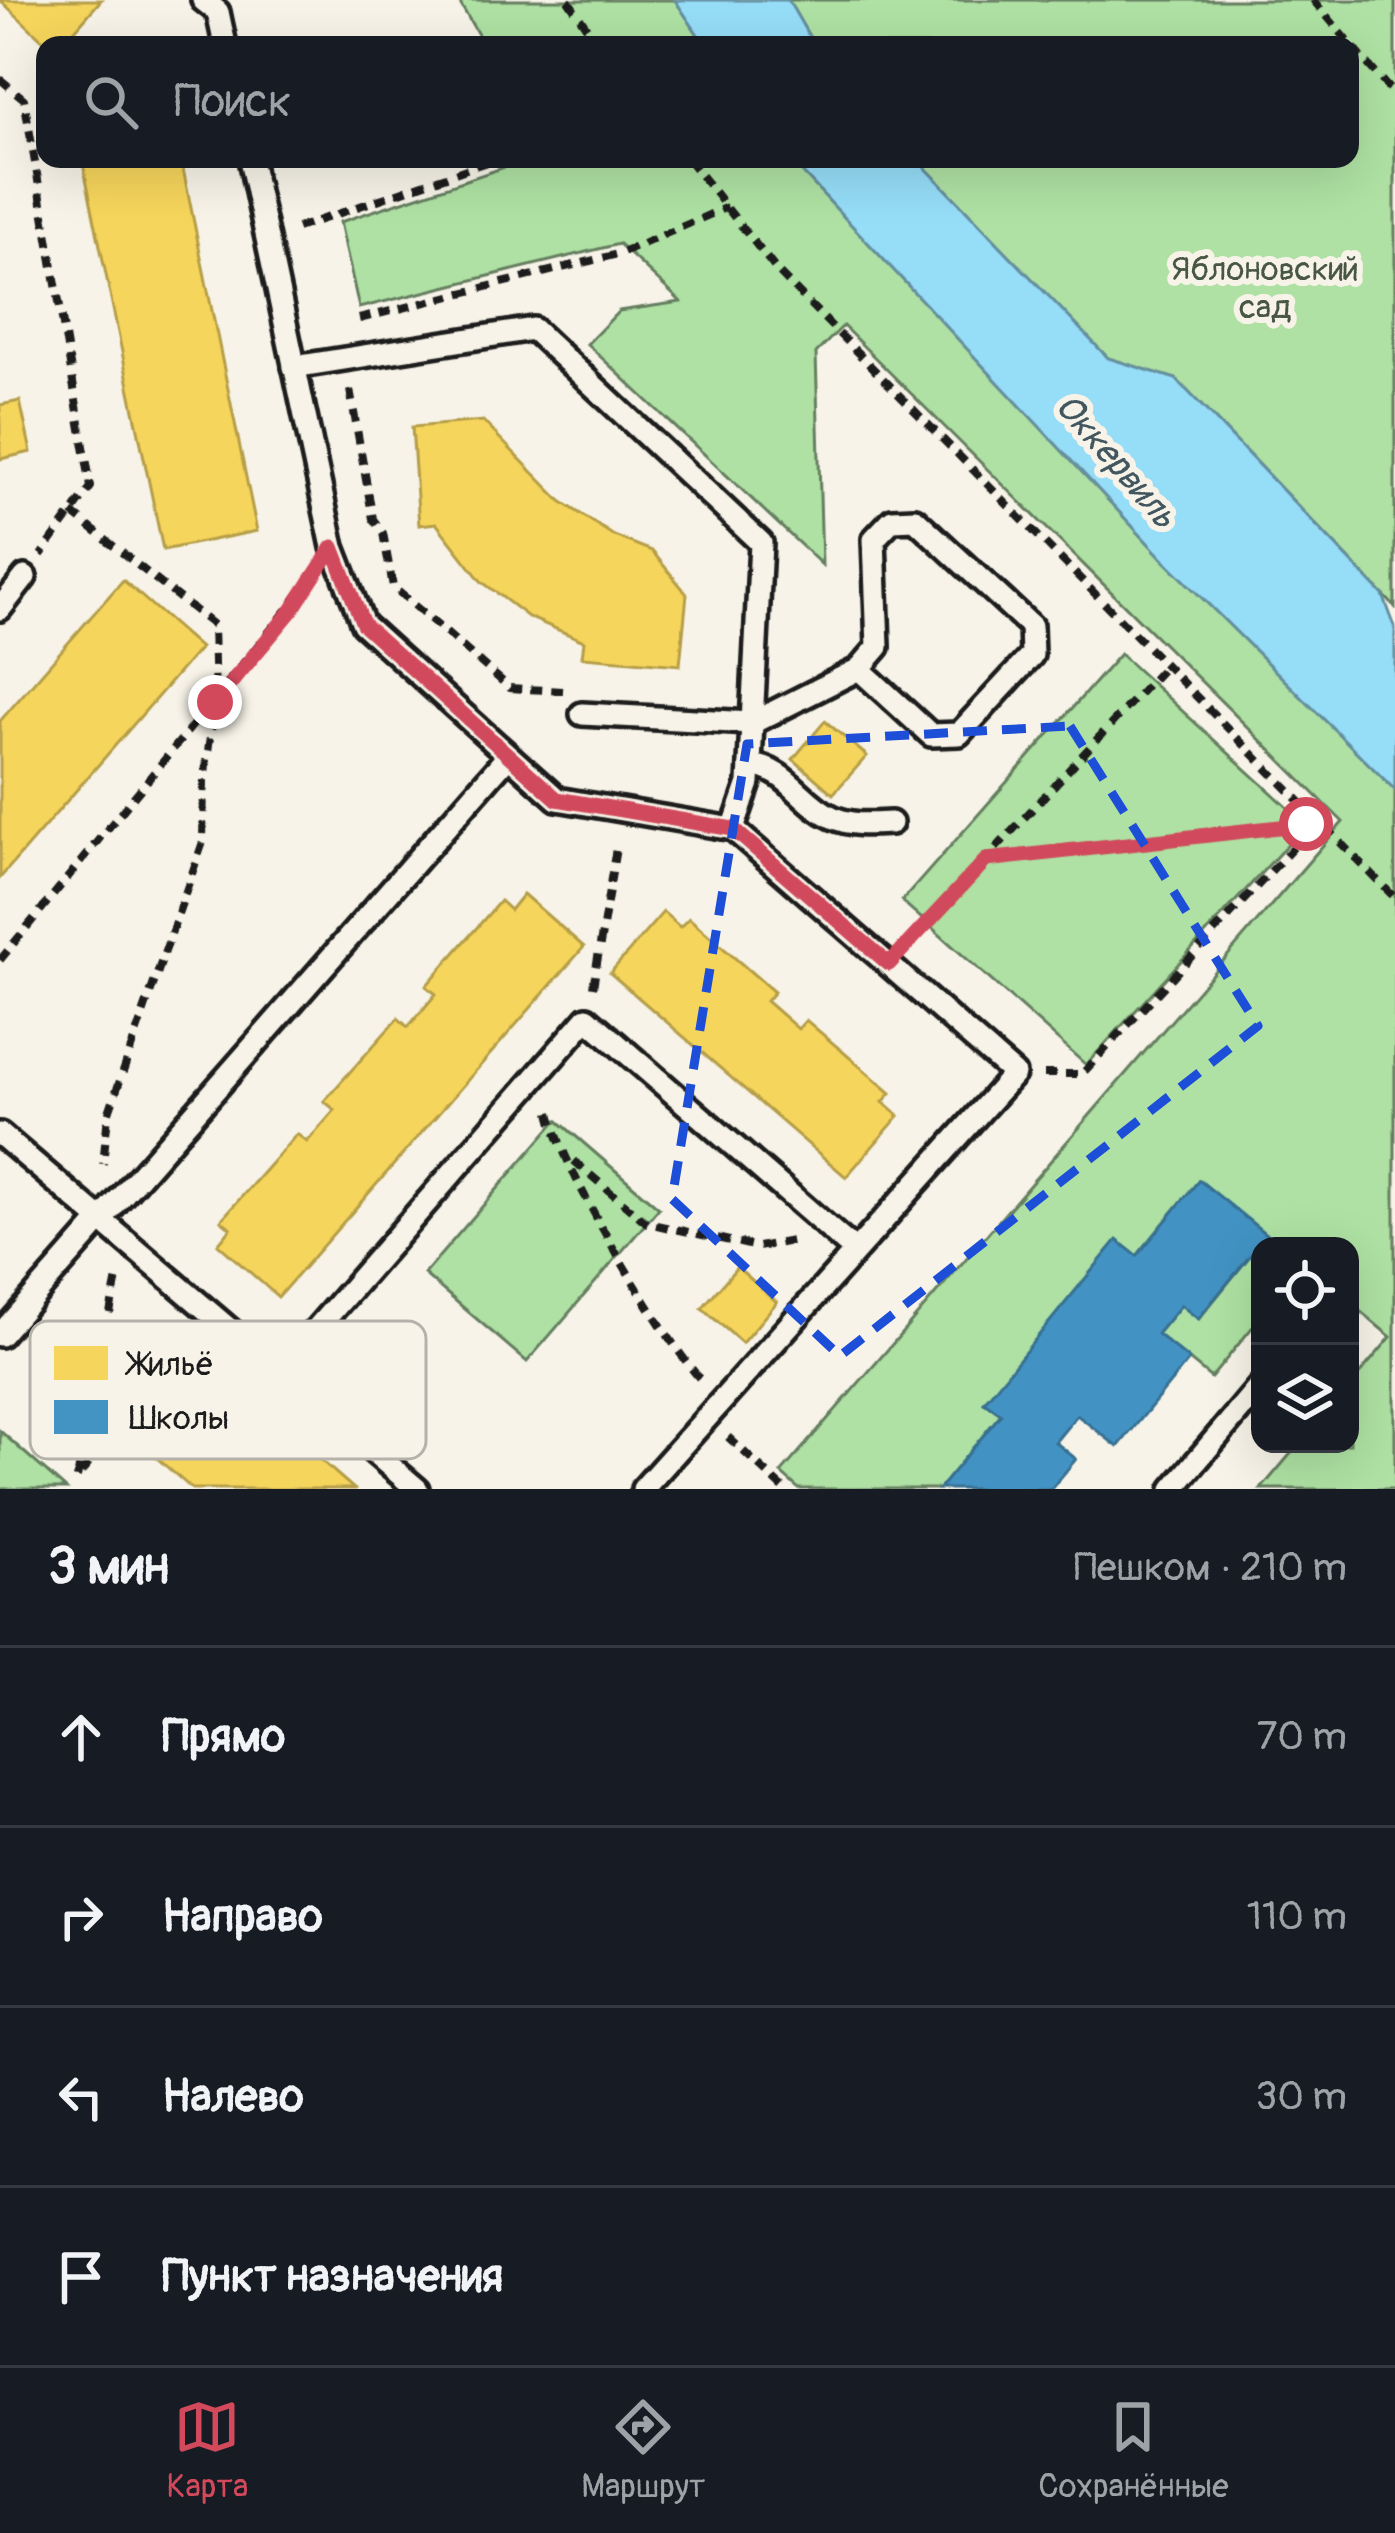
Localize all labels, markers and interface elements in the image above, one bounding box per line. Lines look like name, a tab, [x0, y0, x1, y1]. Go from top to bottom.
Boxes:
search box	[36, 36, 1359, 168]
icon: search	[78, 69, 144, 135]
text: Поиск	[174, 74, 291, 130]
park label: Яблоновский сад	[1171, 249, 1359, 328]
water label: Оккервиль	[1045, 384, 1187, 538]
route end	[188, 675, 242, 729]
route start	[1279, 797, 1333, 851]
map controls	[1251, 1237, 1359, 1453]
button: locate	[1251, 1237, 1359, 1345]
legend	[30, 1321, 426, 1459]
text: Жильё	[124, 1344, 214, 1385]
button: layers	[1251, 1345, 1359, 1453]
text: Школы	[129, 1398, 229, 1439]
text: 3 мин	[48, 1535, 169, 1599]
text: Пешком · 210 m	[1074, 1543, 1347, 1592]
icon: ahead	[48, 1704, 114, 1770]
text: Прямо	[162, 1709, 285, 1765]
text: 70 m	[1257, 1712, 1347, 1761]
icon: right	[48, 1884, 114, 1950]
text: Направо	[162, 1889, 323, 1945]
text: 110 m	[1247, 1892, 1347, 1941]
icon: left	[48, 2064, 114, 2130]
text: Налево	[162, 2069, 304, 2125]
text: 30 m	[1256, 2072, 1347, 2121]
icon: arrive	[48, 2244, 114, 2310]
text: Пункт назначения	[162, 2249, 503, 2305]
tab: Карта	[166, 2394, 248, 2507]
tab: Маршрут	[581, 2394, 705, 2507]
tab: Сохранённые	[1038, 2394, 1229, 2507]

